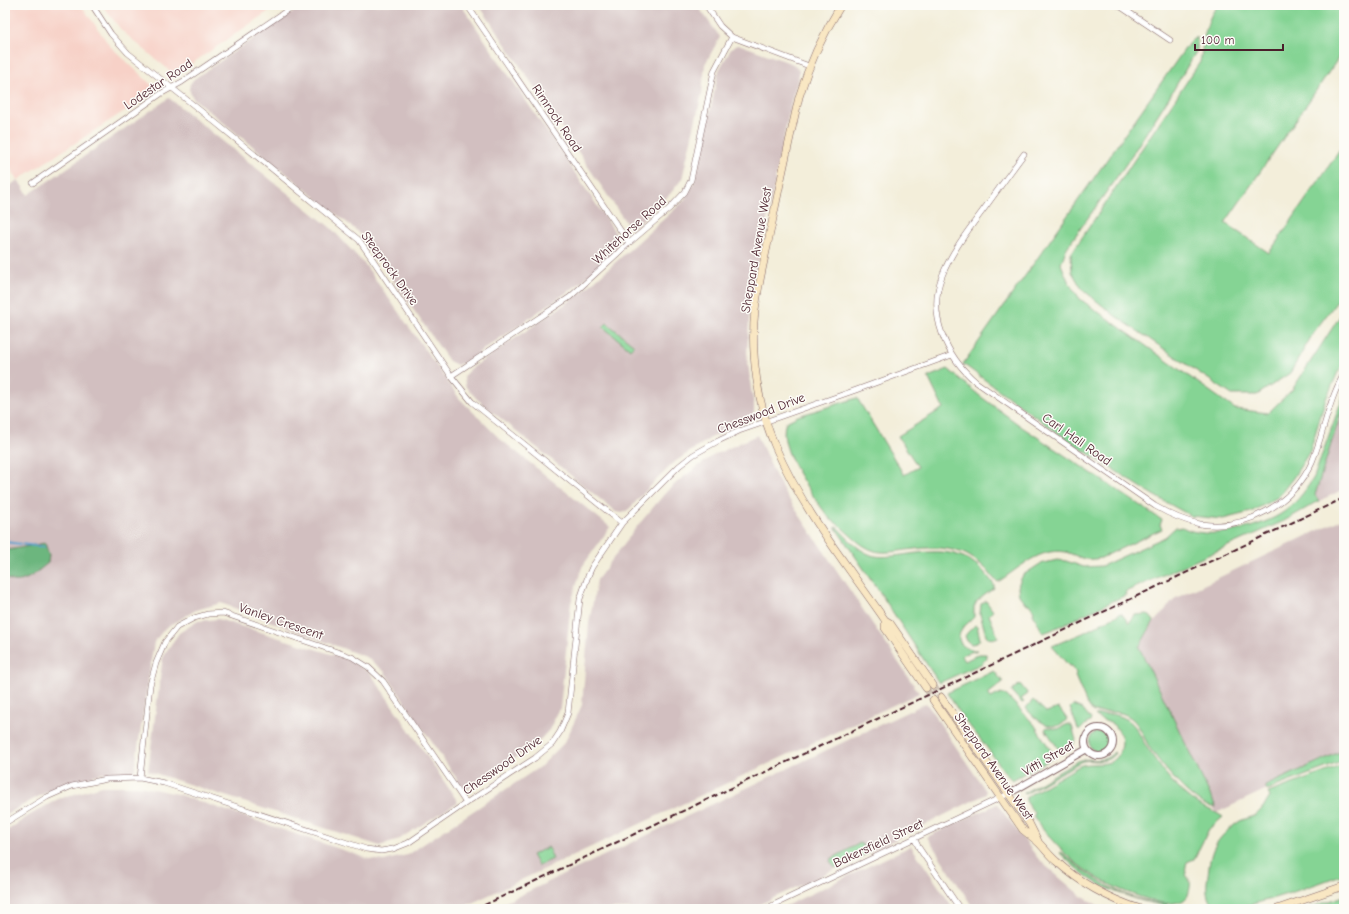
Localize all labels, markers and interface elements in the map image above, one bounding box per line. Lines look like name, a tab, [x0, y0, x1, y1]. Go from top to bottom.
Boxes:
scale bar	[1195, 26, 1283, 52]
text: 100 m	[1201, 33, 1234, 47]
street label: Lodestar Road	[121, 56, 195, 112]
street label: Rimrock Road	[529, 81, 585, 155]
street label: Sheppard Avenue West	[738, 185, 775, 314]
street label: Whitehorse Road	[589, 193, 669, 267]
street label: Steeprock Drive	[358, 228, 422, 308]
street label: Chesswood Drive	[715, 389, 807, 437]
street label: Carl Hall Road	[1039, 410, 1115, 468]
street label: Vanley Crescent	[237, 600, 326, 643]
street label: Sheppard Avenue West	[951, 710, 1037, 823]
street label: Chesswood Drive	[460, 732, 545, 798]
street label: Vitti Street	[1019, 737, 1078, 779]
street label: Bakersfield Street	[831, 815, 927, 870]

